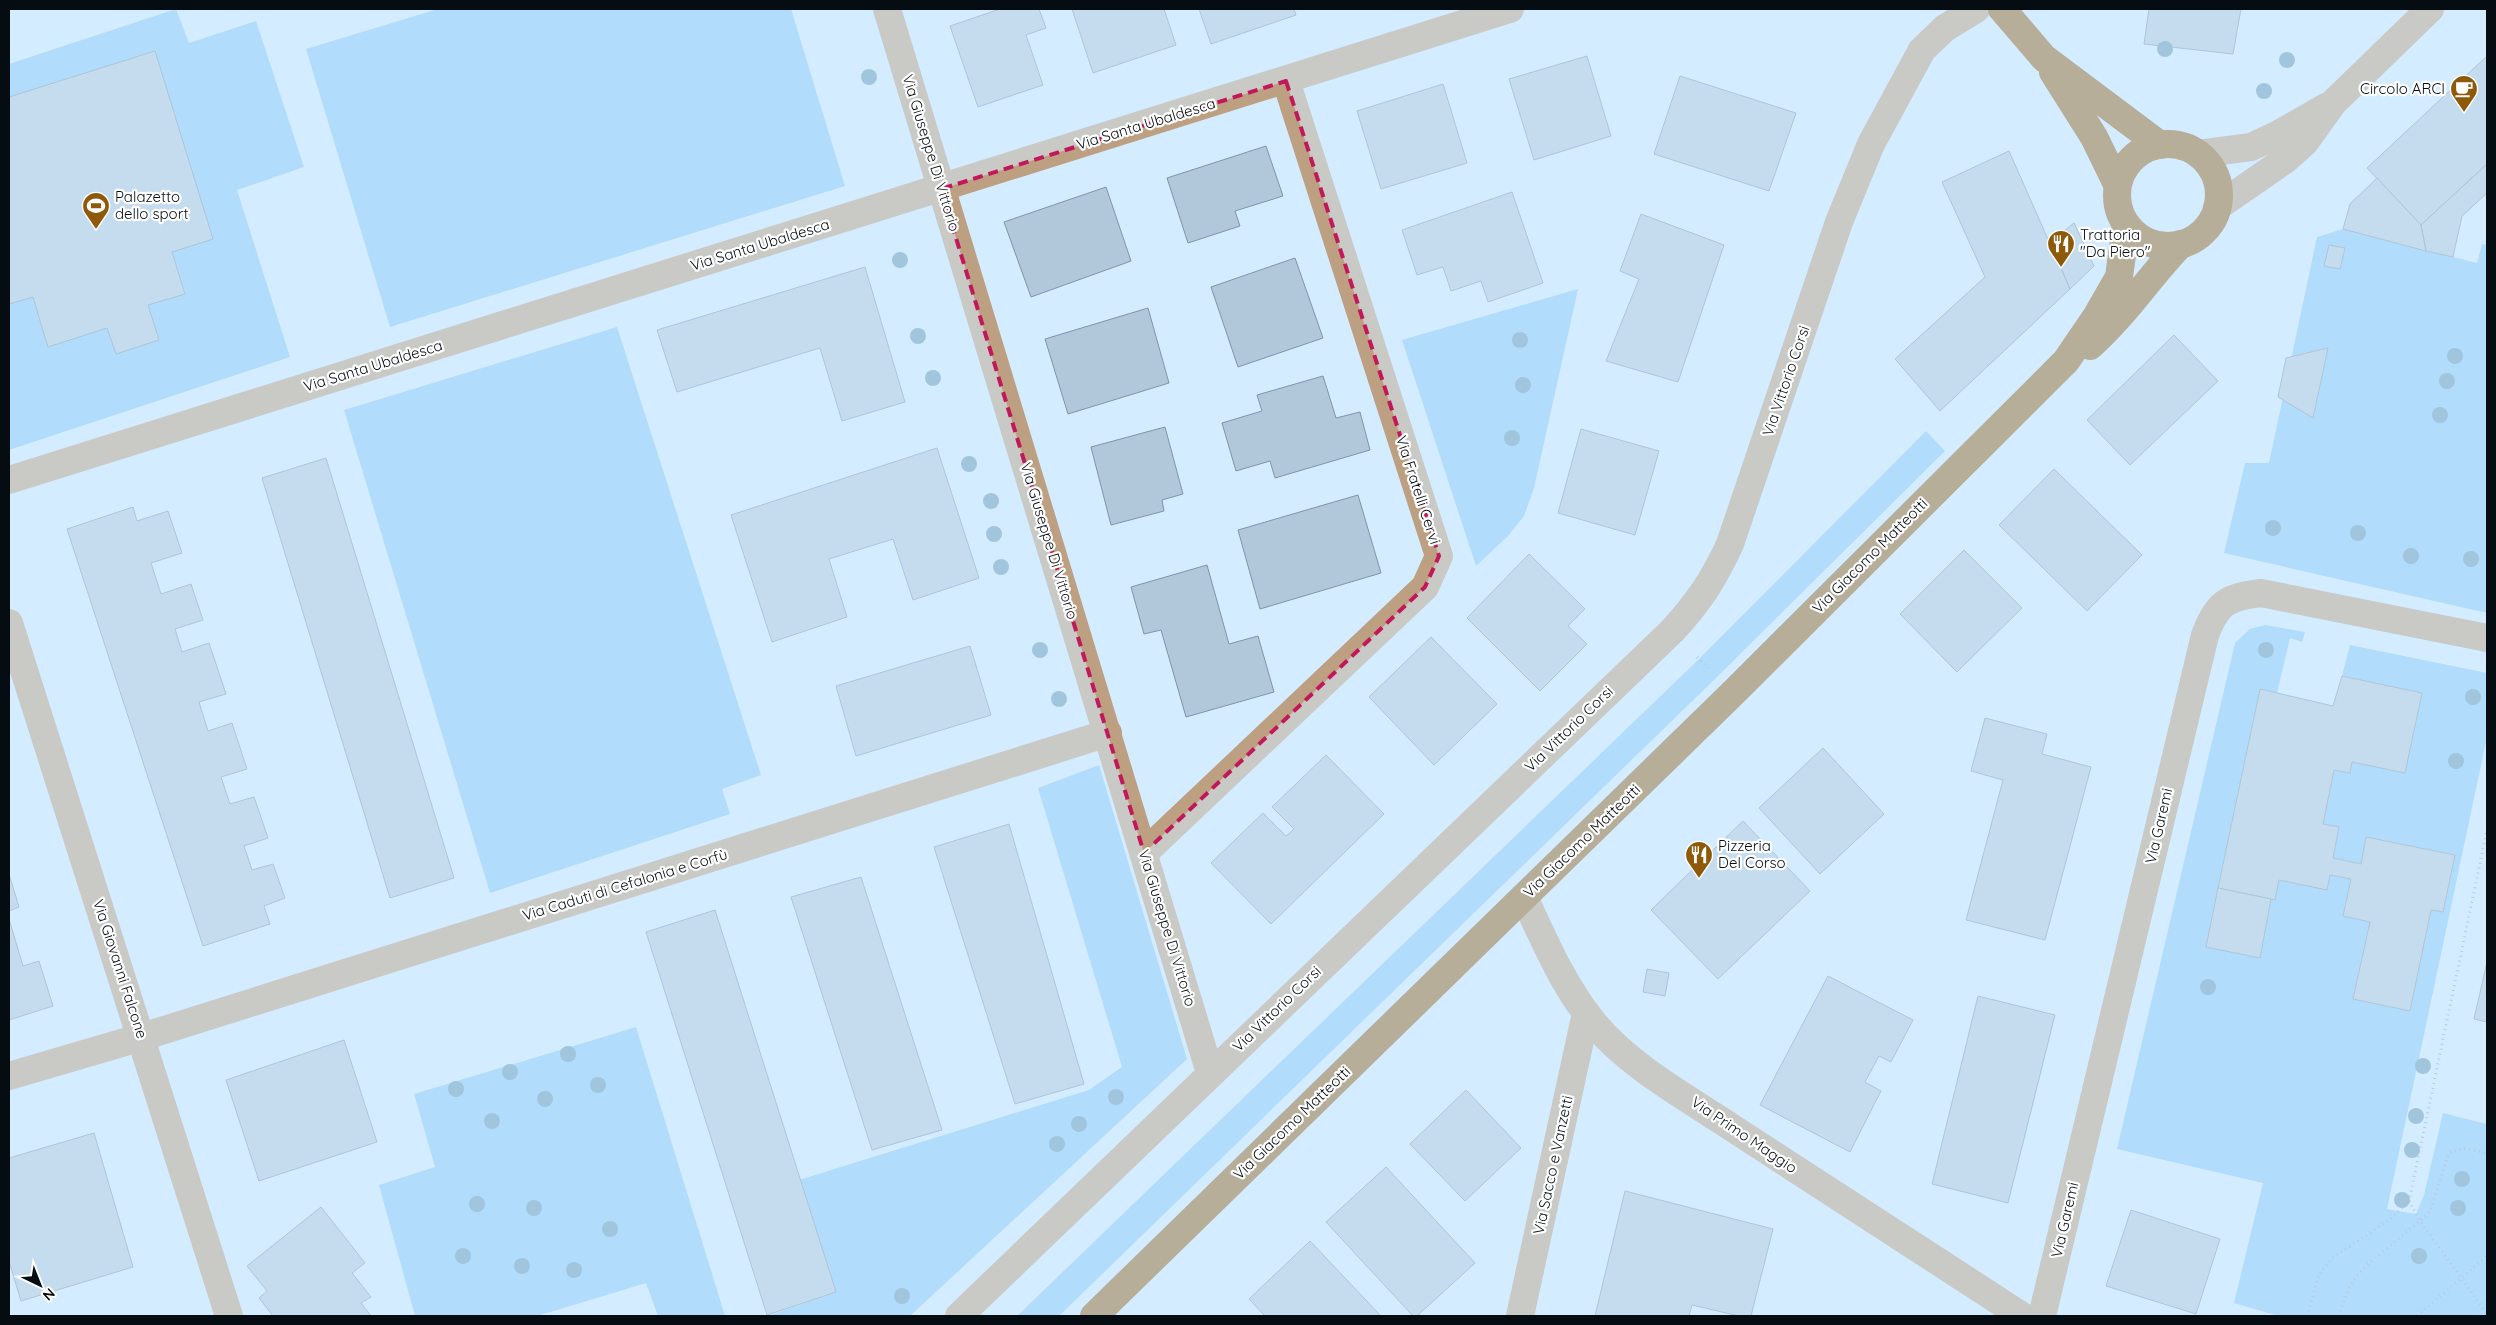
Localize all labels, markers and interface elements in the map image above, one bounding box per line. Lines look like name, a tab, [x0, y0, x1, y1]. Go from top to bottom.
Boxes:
street label: Via Giuseppe Di Vittorio	[899, 72, 964, 234]
cafe icon: Circolo ARCI	[2449, 74, 2479, 113]
place label: Circolo ARCI	[2360, 79, 2445, 98]
street label: Via Santa Ubaldesca	[1074, 93, 1218, 154]
place label: Palazetto dello sport	[115, 187, 189, 223]
sports icon: Palazetto dello sport	[81, 191, 111, 230]
street label: Via Santa Ubaldesca	[688, 214, 832, 275]
place label: Trattoria "Da Piero"	[2080, 225, 2151, 261]
restaurant icon: Trattoria "Da Piero"	[2046, 229, 2076, 268]
street label: Via Vittorio Corsi	[1758, 323, 1813, 439]
street label: Via Santa Ubaldesca	[301, 335, 445, 396]
street label: Via Fratelli Cervi	[1392, 433, 1445, 547]
street label: Via Giuseppe Di Vittorio	[1017, 460, 1082, 622]
street label: Via Giacomo Matteotti	[1808, 494, 1931, 617]
street label: Via Vittorio Corsi	[1520, 682, 1617, 776]
street label: Via Giacomo Matteotti	[1519, 780, 1644, 901]
street label: Via Garemi	[2141, 786, 2176, 865]
place label: Pizzeria Del Corso	[1718, 836, 1786, 872]
restaurant icon: Pizzeria Del Corso	[1684, 840, 1714, 879]
street label: Via Caduti di Cefalonia e Corfù	[520, 844, 730, 925]
street label: Via Giuseppe Di Vittorio	[1135, 847, 1200, 1009]
street label: Via Giovanni Falcone	[89, 897, 152, 1041]
street label: Via Vittorio Corsi	[1228, 962, 1325, 1056]
street label: Via Giacomo Matteotti	[1229, 1062, 1354, 1183]
street label: Via Primo Maggio	[1688, 1092, 1801, 1177]
street label: Via Sacco e Vanzetti	[1528, 1094, 1577, 1236]
street label: Via Garemi	[2047, 1180, 2082, 1259]
north arrow	[15, 1260, 65, 1310]
text: N	[39, 1284, 59, 1305]

